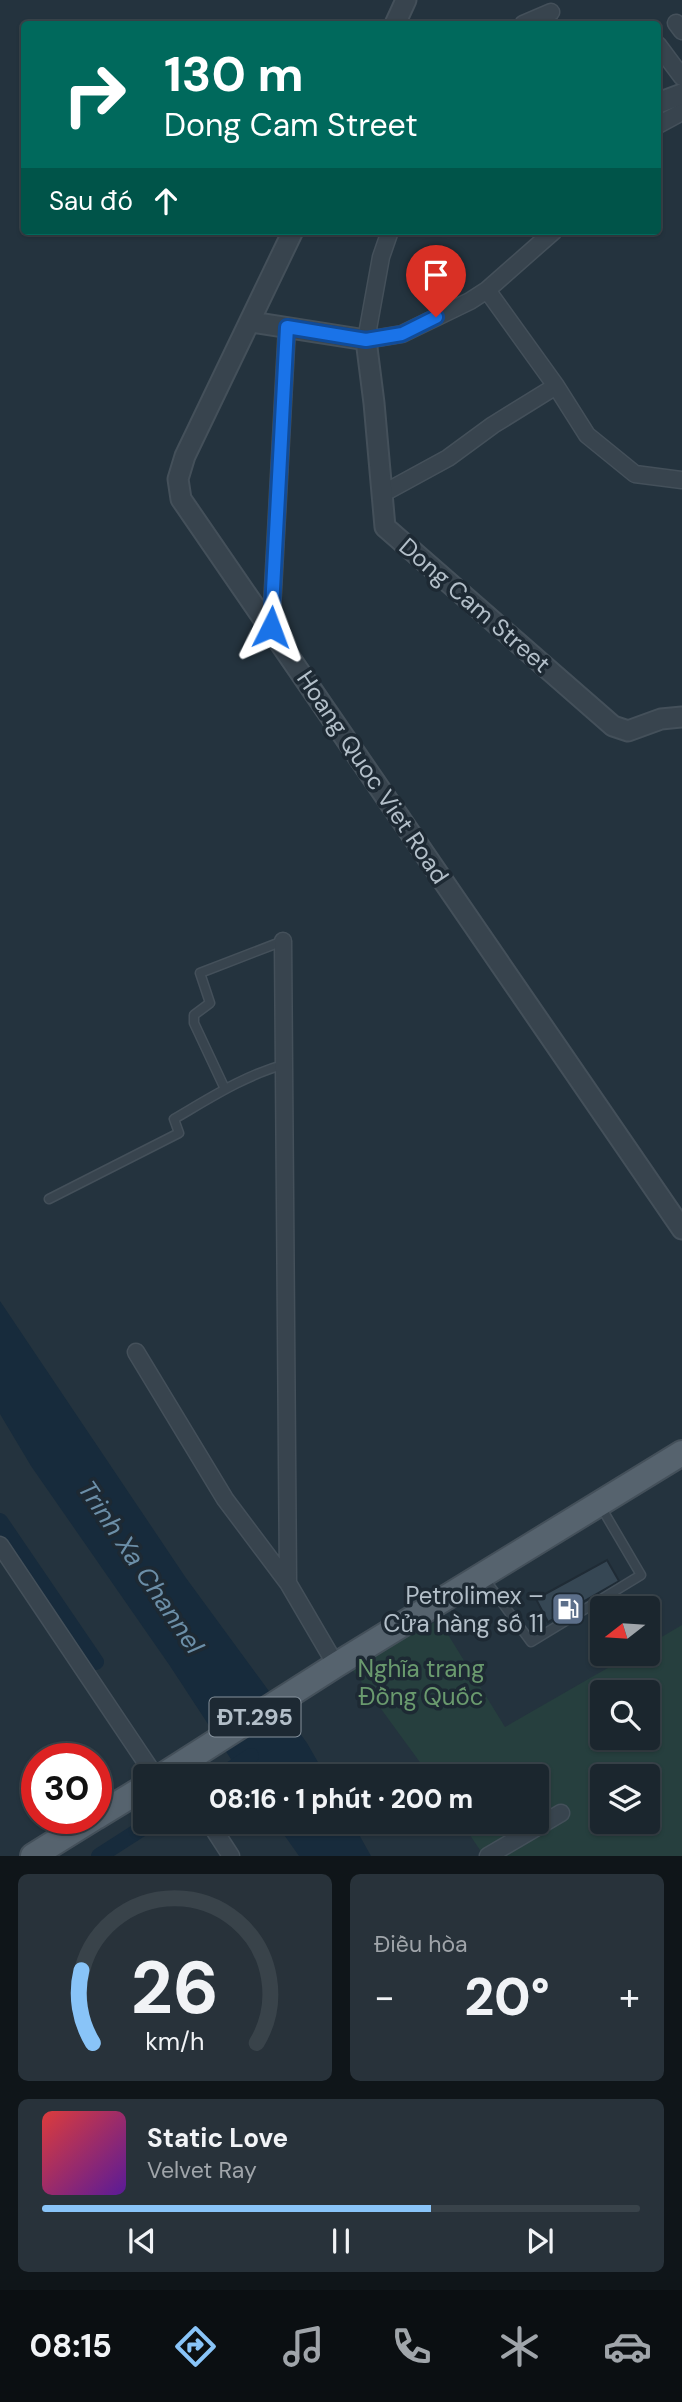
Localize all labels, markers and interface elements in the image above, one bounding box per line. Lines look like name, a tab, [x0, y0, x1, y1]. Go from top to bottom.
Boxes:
text: 130 m	[164, 42, 304, 106]
icon: right	[49, 49, 140, 140]
text: Dong Cam Street	[164, 104, 418, 146]
icon: ahead	[147, 182, 185, 220]
text: Sau đó	[49, 184, 133, 218]
pin	[406, 245, 466, 317]
icon: arrive	[417, 256, 455, 294]
street label: Dong Cam Street	[393, 531, 557, 679]
position arrow	[234, 590, 308, 664]
street label: Hoang Quoc Viet Road	[290, 664, 456, 890]
water label: Trinh Xa Channel	[70, 1474, 212, 1661]
place label: Petrolimex – Cửa hàng số 11	[383, 1580, 544, 1639]
fuel station icon: Petrolimex – Cửa hàng số 11	[549, 1590, 587, 1628]
north arrow	[590, 1596, 660, 1666]
map controls	[590, 1596, 660, 1834]
park label: Nghĩa trang Đồng Quốc	[357, 1653, 485, 1712]
button: search	[590, 1680, 660, 1750]
road number: ĐT.295	[210, 1698, 300, 1736]
speed limit sign: 30	[21, 1743, 112, 1834]
button: layers	[590, 1764, 660, 1834]
text: 08:16 · 1 phút · 200 m	[209, 1782, 473, 1816]
text: Điều hòa	[374, 1929, 468, 1959]
text: 26	[131, 1942, 219, 2037]
text: 20°	[464, 1963, 550, 2031]
text: −	[374, 1972, 395, 2022]
text: +	[619, 1972, 640, 2022]
text: km/h	[145, 2025, 205, 2058]
text: Static Love	[147, 2121, 288, 2155]
text: Velvet Ray	[147, 2155, 257, 2185]
icon: previous	[123, 2222, 161, 2260]
icon: pause	[322, 2222, 360, 2260]
icon: next	[521, 2222, 559, 2260]
icon: directions	[171, 2322, 220, 2371]
icon: music	[279, 2322, 328, 2371]
icon: phone	[387, 2322, 436, 2371]
icon: climate	[495, 2322, 544, 2371]
icon: car	[603, 2322, 652, 2371]
text: 08:15	[30, 2325, 112, 2367]

